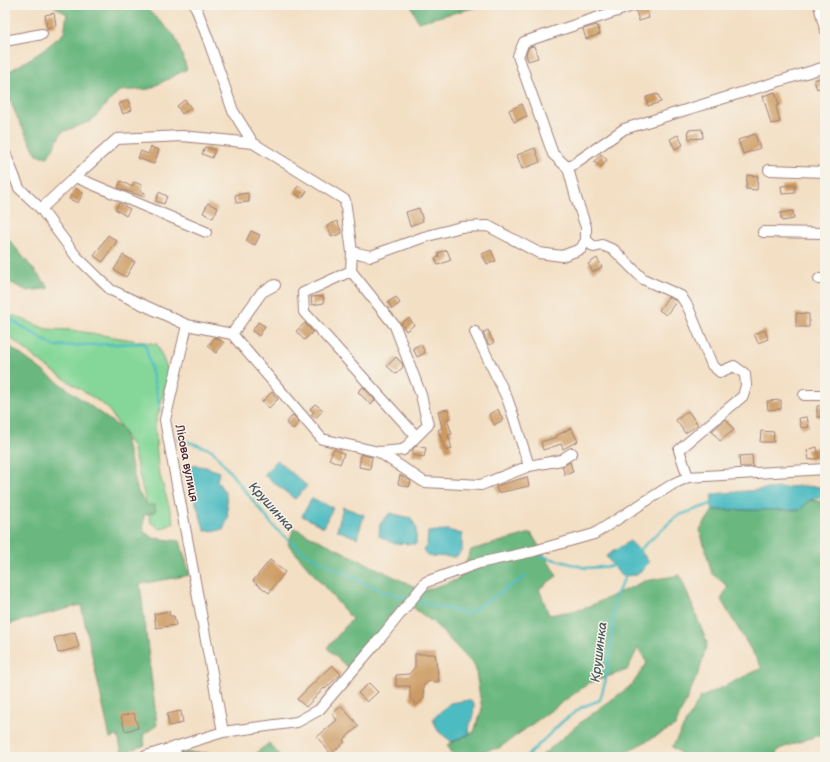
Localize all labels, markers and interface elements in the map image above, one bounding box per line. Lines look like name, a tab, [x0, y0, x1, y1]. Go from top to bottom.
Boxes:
street label: Лісова вулиця	[171, 422, 201, 503]
water label: Крушинка	[245, 479, 298, 535]
water label: Крушинка	[587, 621, 611, 683]

